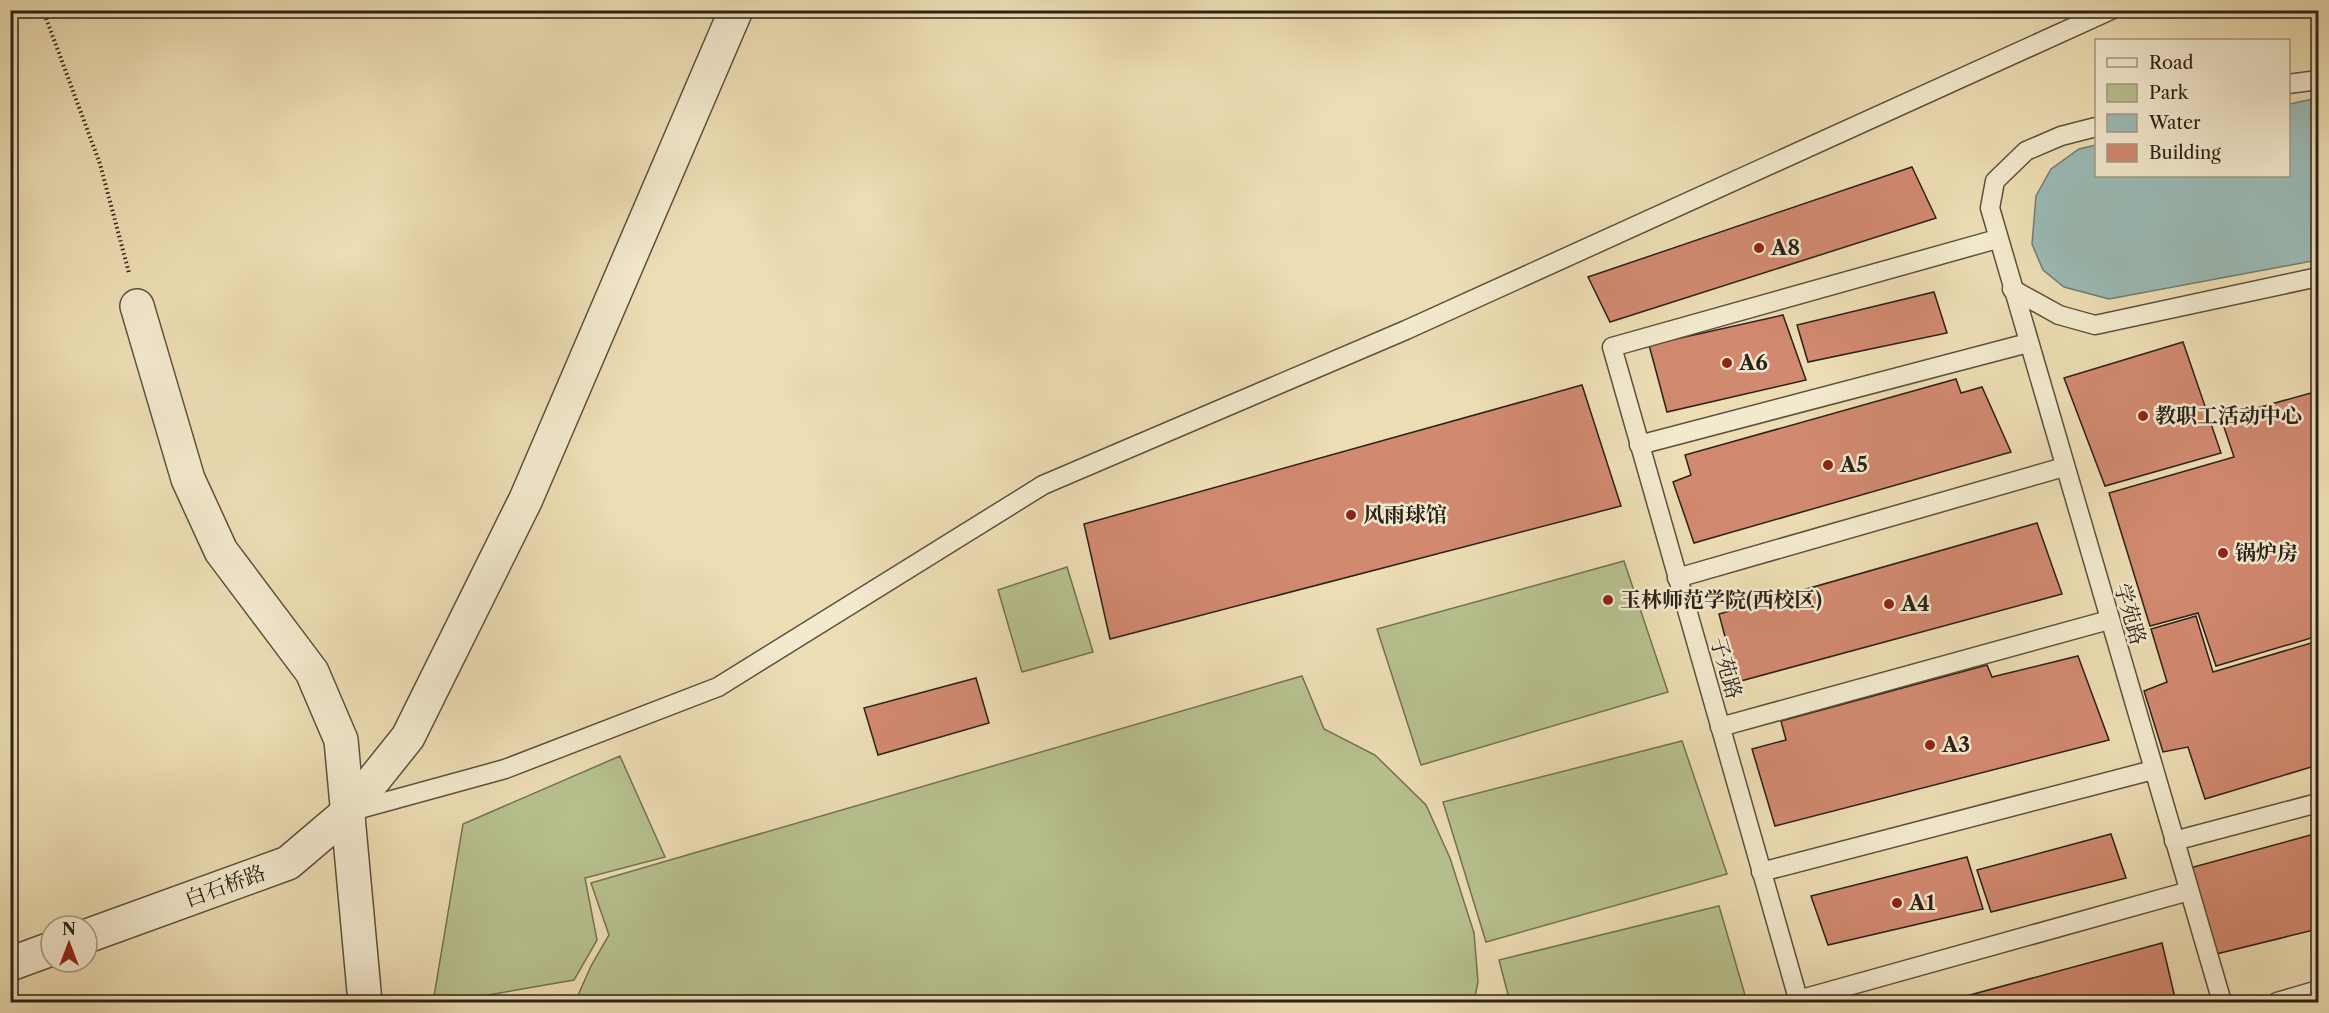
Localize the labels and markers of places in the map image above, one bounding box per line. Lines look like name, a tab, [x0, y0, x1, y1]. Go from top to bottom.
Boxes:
place label: A8	[1770, 235, 1800, 260]
marker: A8	[1752, 241, 1766, 255]
place label: A6	[1738, 350, 1768, 375]
marker: A6	[1720, 356, 1734, 370]
place label: 教职工活动中心	[2155, 403, 2302, 428]
marker: 教职工活动中心	[2136, 409, 2150, 423]
place label: A5	[1839, 452, 1868, 477]
marker: A5	[1821, 458, 1835, 472]
place label: 风雨球馆	[1363, 502, 1447, 527]
marker: 风雨球馆	[1344, 508, 1358, 522]
place label: 锅炉房	[2235, 540, 2298, 565]
marker: 锅炉房	[2216, 546, 2230, 560]
place label: 玉林师范学院(西校区)	[1620, 587, 1822, 612]
place label: A4	[1900, 591, 1930, 616]
marker: 玉林师范学院(西校区)	[1601, 593, 1615, 607]
marker: A4	[1882, 597, 1896, 611]
place label: A3	[1941, 732, 1970, 757]
marker: A3	[1923, 738, 1937, 752]
place label: A1	[1908, 890, 1936, 915]
marker: A1	[1890, 896, 1904, 910]

